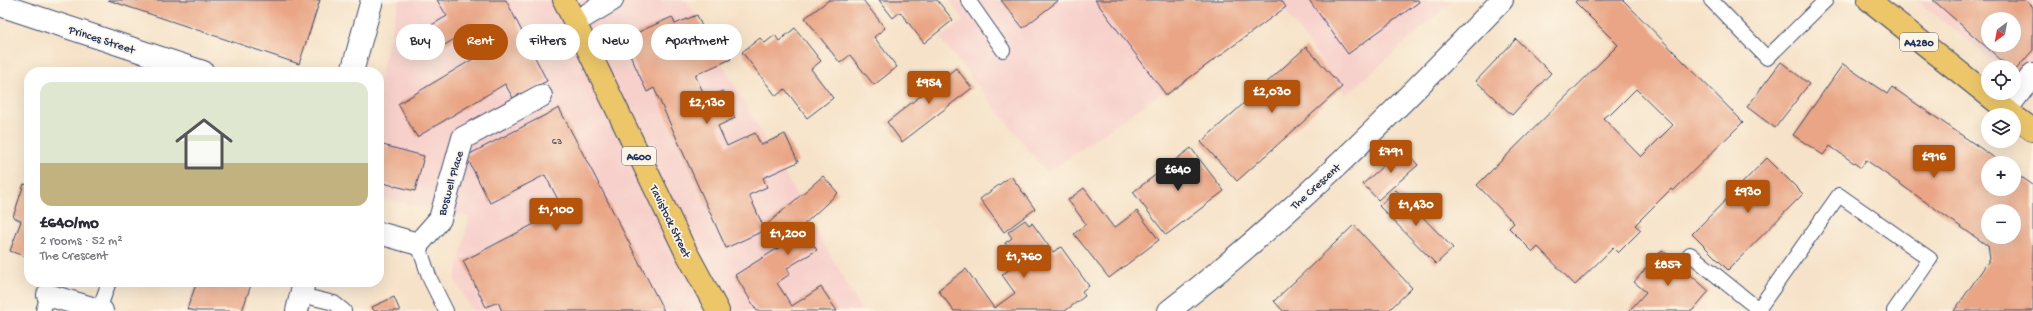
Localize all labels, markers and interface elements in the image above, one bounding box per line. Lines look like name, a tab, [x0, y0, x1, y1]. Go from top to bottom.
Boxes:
north arrow	[1981, 12, 2021, 52]
map controls	[1981, 12, 2021, 244]
street label: Princes Street	[66, 23, 137, 59]
chip: Buy	[396, 24, 445, 60]
chip: Rent	[453, 24, 508, 60]
chip: Filters	[516, 24, 580, 60]
chip: New	[588, 24, 643, 60]
chip: Apartment	[651, 24, 742, 60]
road number: A4280	[1900, 33, 1938, 51]
button: locate	[1981, 60, 2021, 100]
pin: £954	[905, 71, 953, 105]
text: £954	[916, 76, 942, 91]
pin: £2,030	[1239, 80, 1305, 114]
text: £2,030	[1253, 85, 1291, 100]
pin: £2,130	[674, 91, 740, 125]
text: £2,130	[689, 96, 725, 111]
icon: home	[168, 108, 240, 180]
button: layers	[1981, 108, 2021, 148]
house number: 63	[552, 136, 562, 148]
pin: £791	[1367, 140, 1415, 174]
text: £791	[1379, 145, 1403, 160]
pin: £916	[1910, 145, 1958, 179]
road number: A600	[622, 147, 656, 165]
street label: Boswell Place	[436, 149, 468, 218]
text: £916	[1922, 150, 1946, 165]
button: +	[1981, 156, 2021, 196]
pin: £640	[1154, 158, 1202, 192]
street label: The Crescent	[1288, 161, 1345, 214]
text: £640	[1165, 163, 1191, 178]
pin: £930	[1724, 180, 1772, 214]
street label: Tavistock Street	[645, 182, 693, 261]
text: £930	[1735, 185, 1761, 200]
pin: £1,430	[1383, 193, 1449, 227]
pin: £1,100	[523, 198, 589, 232]
text: £1,430	[1398, 198, 1434, 213]
text: £1,100	[538, 203, 574, 218]
button: −	[1981, 204, 2021, 244]
text: £640/mo	[40, 214, 99, 234]
pin: £1,200	[755, 222, 821, 256]
text: £1,200	[770, 227, 806, 242]
text: 2 rooms · 52 m²	[40, 234, 122, 249]
pin: £1,760	[991, 245, 1057, 279]
text: The Crescent	[40, 249, 108, 264]
text: £1,760	[1006, 250, 1042, 265]
pin: £857	[1644, 253, 1692, 287]
text: £857	[1655, 258, 1681, 273]

